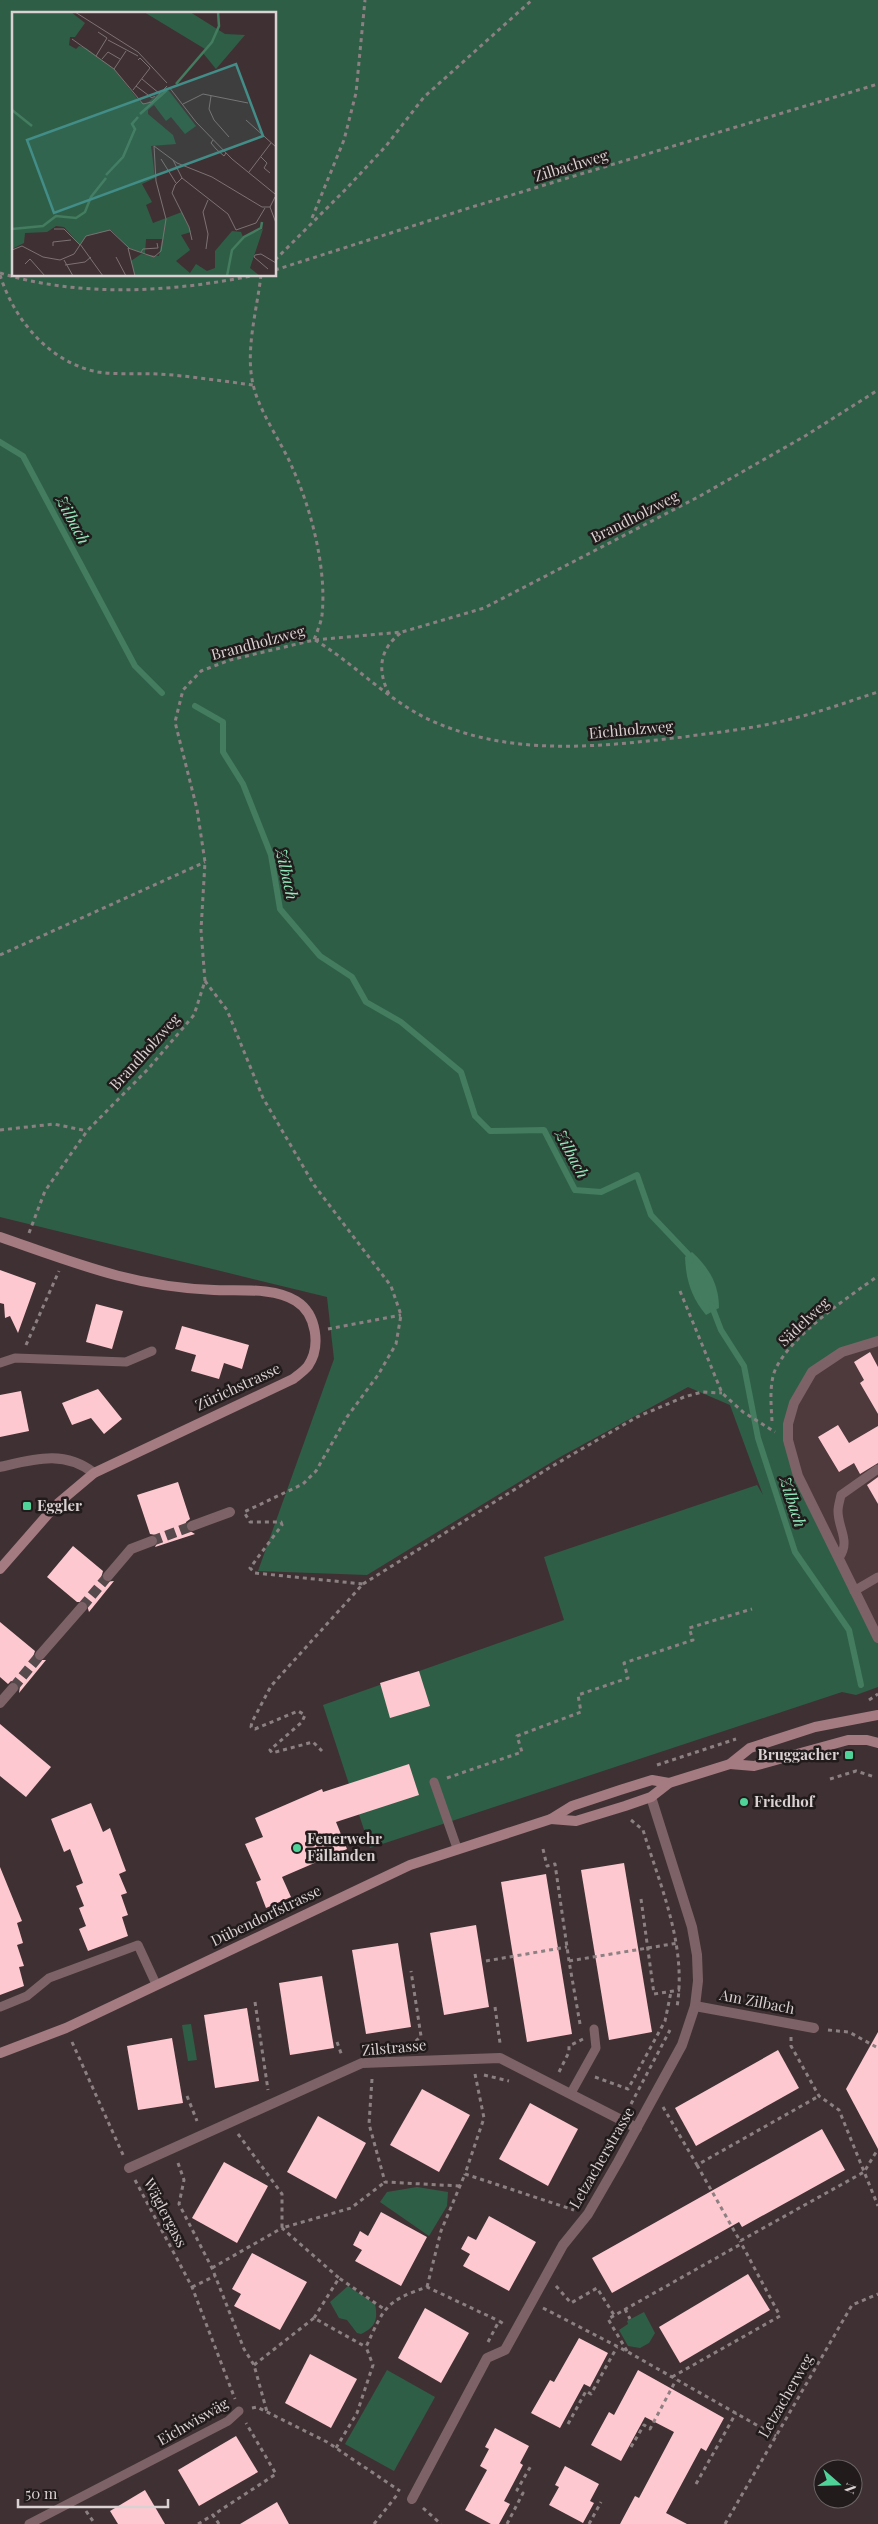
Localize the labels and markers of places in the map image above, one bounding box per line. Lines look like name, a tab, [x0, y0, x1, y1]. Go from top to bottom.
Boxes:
place label: Eggler	[37, 1495, 82, 1515]
marker: Eggler	[21, 1500, 33, 1512]
place label: Bruggacher	[758, 1744, 839, 1764]
marker: Bruggacher	[843, 1749, 855, 1761]
place label: Friedhof	[754, 1791, 816, 1811]
marker: Friedhof	[738, 1796, 750, 1808]
place label: Feuerwehr Fällanden	[307, 1828, 382, 1865]
marker: Feuerwehr Fällanden	[291, 1842, 303, 1854]

